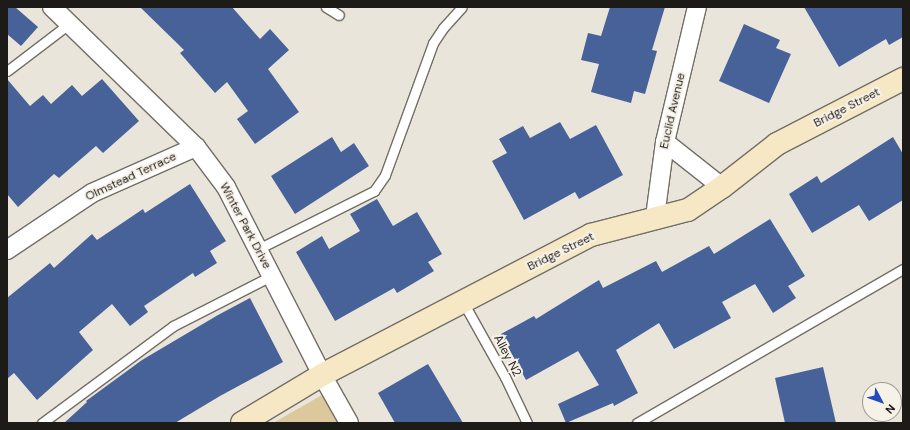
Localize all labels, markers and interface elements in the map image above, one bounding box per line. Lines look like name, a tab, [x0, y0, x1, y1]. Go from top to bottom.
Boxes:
street label: Euclid Avenue	[657, 72, 689, 150]
street label: Bridge Street	[811, 85, 883, 131]
street label: Olmstead Terrace	[83, 150, 179, 204]
street label: Winter Park Drive	[216, 180, 274, 272]
street label: Bridge Street	[525, 230, 597, 274]
street label: Alley N2	[490, 333, 524, 379]
north arrow	[862, 382, 902, 422]
text: N	[882, 402, 898, 417]

